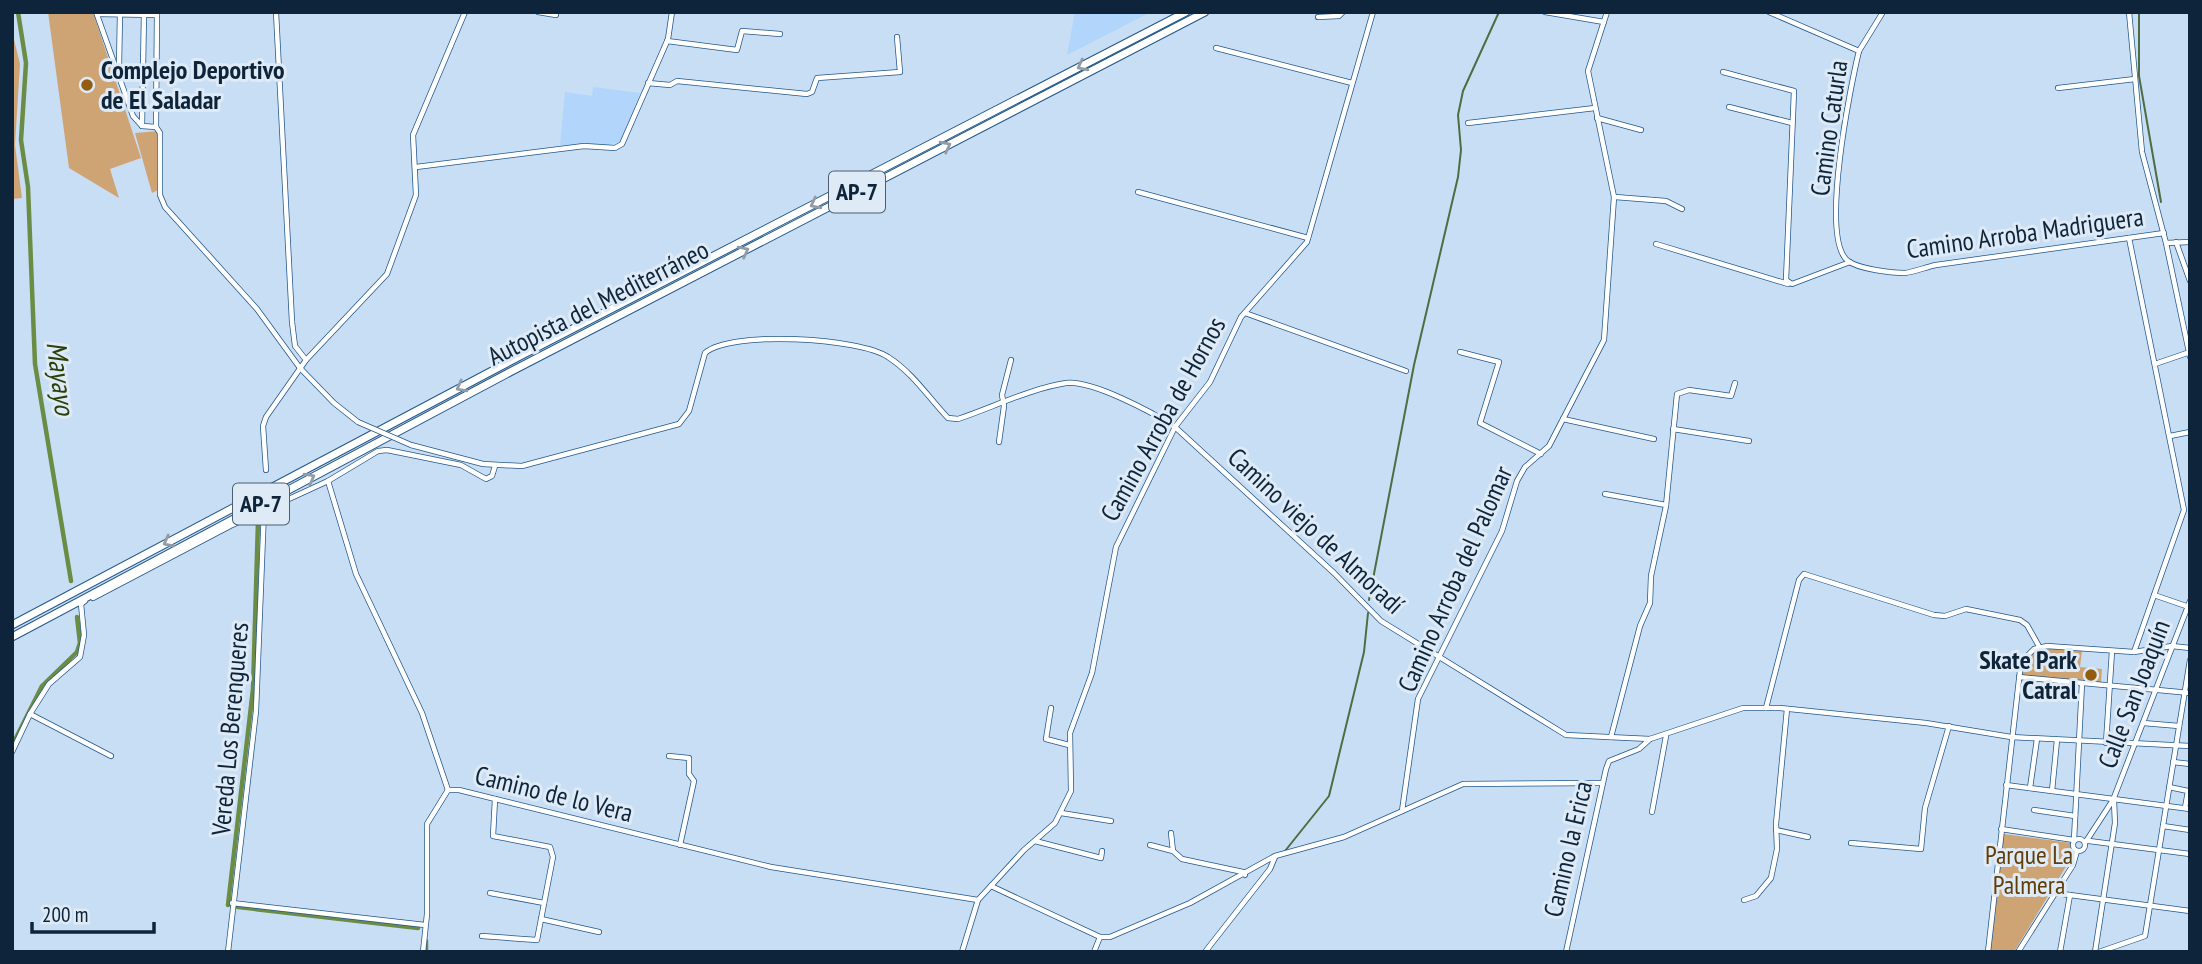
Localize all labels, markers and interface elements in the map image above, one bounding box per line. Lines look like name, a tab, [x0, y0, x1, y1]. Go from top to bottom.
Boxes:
place label: Complejo Deportivo de El Saladar	[101, 53, 284, 116]
one-way arrow	[1077, 58, 1089, 71]
street label: Camino Caturla	[1803, 58, 1854, 198]
marker: Complejo Deportivo de El Saladar	[79, 77, 95, 93]
one-way arrow	[939, 141, 952, 155]
road number: AP-7	[829, 172, 885, 212]
one-way arrow	[810, 196, 822, 210]
street label: Camino Arroba Madriguera	[1904, 200, 2145, 265]
street label: Autopista del Mediterráneo	[482, 233, 714, 373]
one-way arrow	[737, 246, 750, 259]
street label: Camino Arroba de Hornos	[1093, 311, 1232, 527]
water label: Mayayo	[39, 339, 85, 419]
one-way arrow	[456, 379, 469, 392]
street label: Camino viejo de Almoradí	[1221, 440, 1412, 621]
street label: Camino Arroba del Palomar	[1390, 461, 1519, 697]
one-way arrow	[303, 472, 315, 486]
road number: AP-7	[233, 484, 289, 524]
one-way arrow	[163, 533, 175, 547]
street label: Calle San Joaquín	[2090, 615, 2177, 773]
street label: Vereda Los Berengueres	[204, 621, 255, 838]
place label: Skate Park Catral	[1979, 643, 2078, 706]
marker: Skate Park Catral	[2083, 667, 2099, 683]
street label: Camino de lo Vera	[472, 758, 636, 829]
street label: Camino la Erica	[1536, 778, 1599, 920]
park label: Parque La Palmera	[1985, 838, 2073, 901]
scale bar	[32, 890, 154, 934]
text: 200 m	[42, 901, 88, 928]

